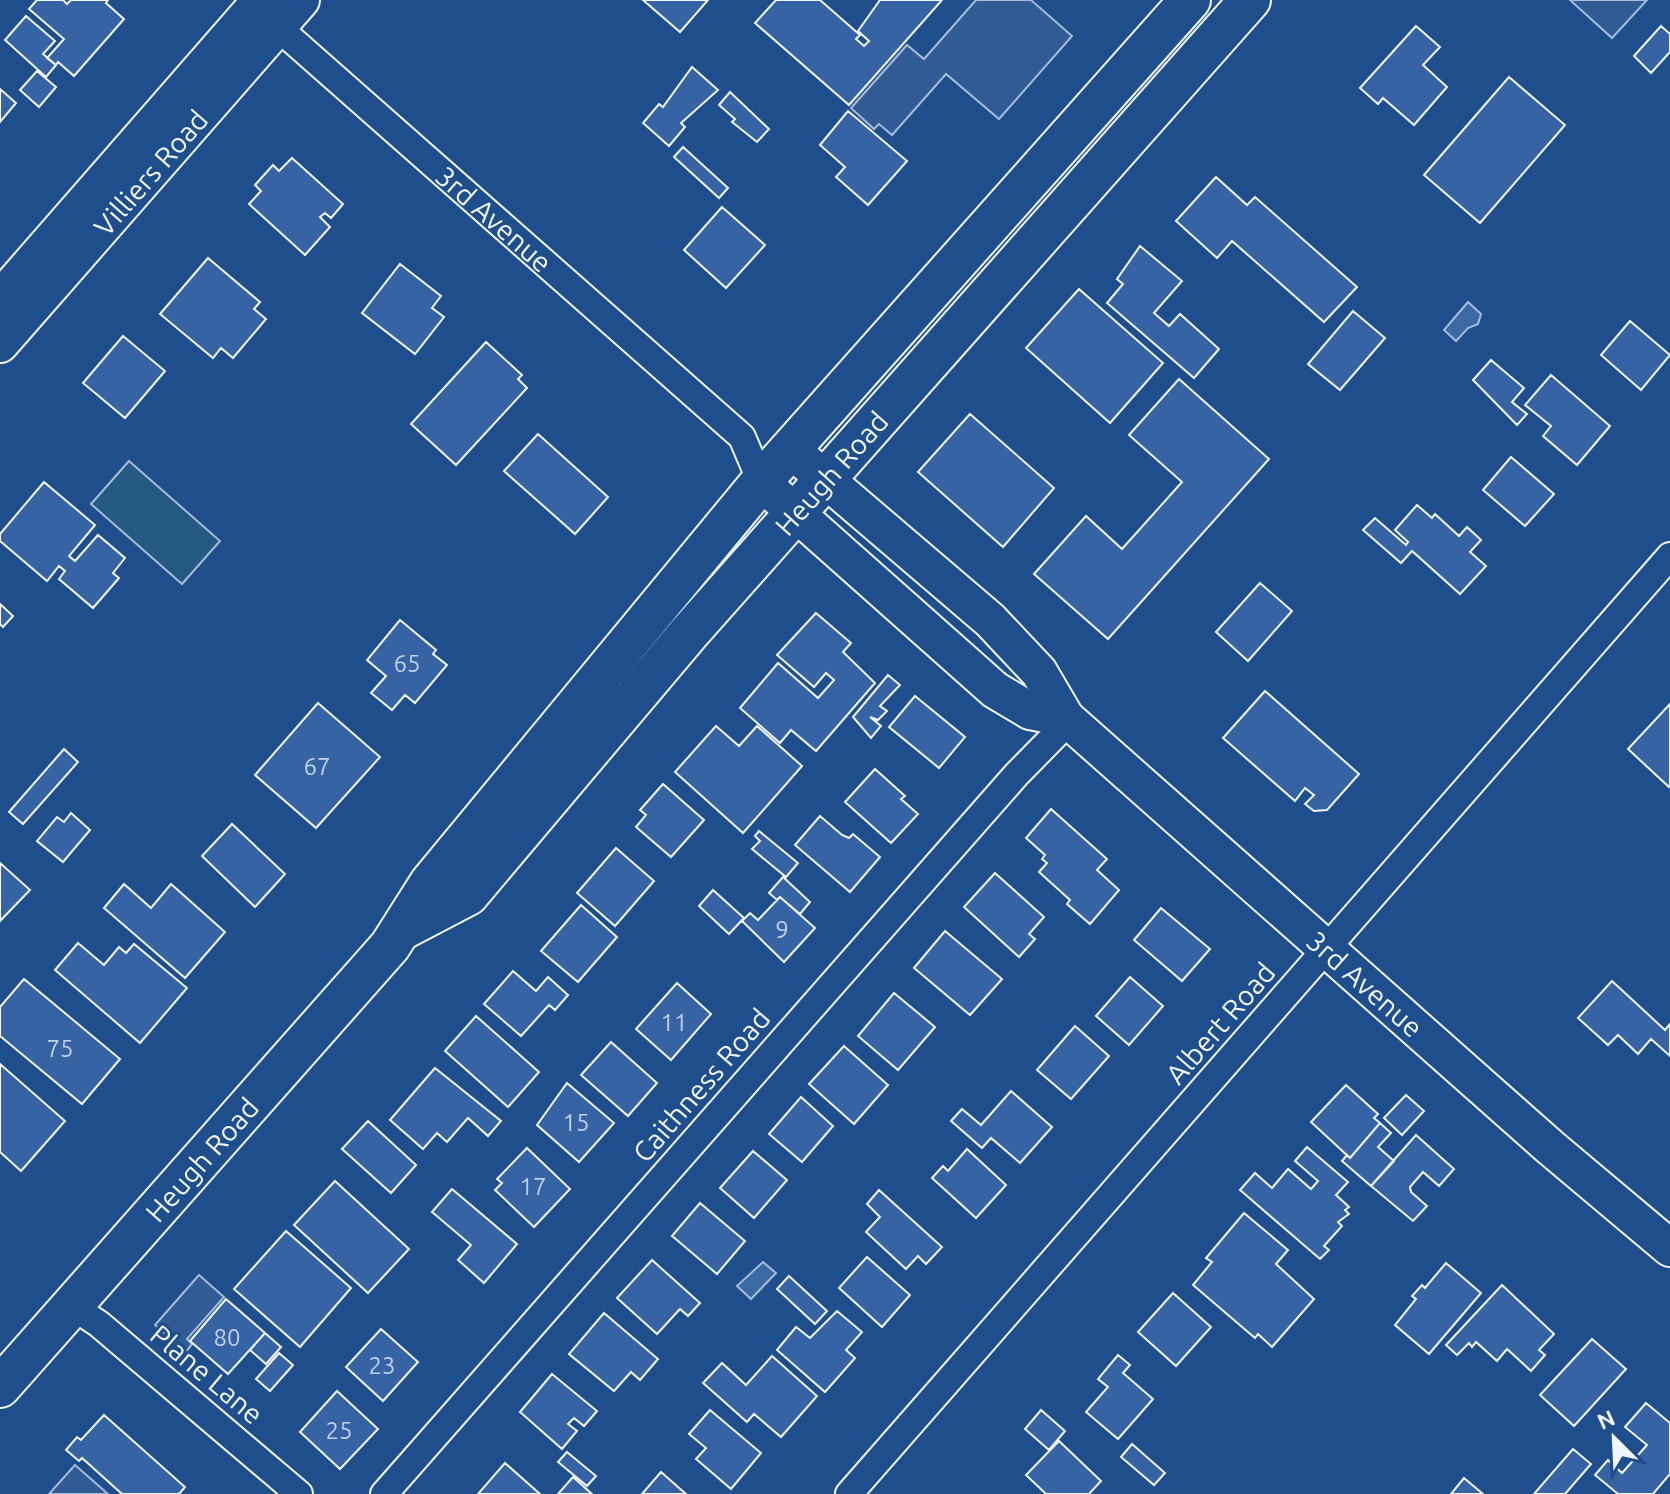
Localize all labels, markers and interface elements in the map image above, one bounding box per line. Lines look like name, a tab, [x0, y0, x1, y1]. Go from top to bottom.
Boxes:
street label: Villiers Road	[87, 103, 213, 241]
street label: 3rd Avenue	[430, 159, 559, 278]
street label: Heugh Road	[768, 405, 894, 541]
house number: 65	[393, 650, 421, 677]
house number: 67	[303, 753, 331, 780]
house number: 9	[775, 916, 789, 943]
street label: 3rd Avenue	[1301, 924, 1429, 1043]
street label: Albert Road	[1159, 956, 1281, 1090]
street label: Caithness Road	[626, 1002, 776, 1168]
house number: 11	[660, 1009, 688, 1036]
house number: 75	[46, 1035, 74, 1062]
street label: Heugh Road	[139, 1091, 264, 1227]
house number: 15	[562, 1109, 590, 1136]
house number: 17	[519, 1173, 547, 1200]
street label: Plane Lane	[145, 1318, 269, 1430]
house number: 80	[213, 1324, 241, 1351]
house number: 23	[368, 1352, 396, 1379]
north arrow	[1574, 1398, 1654, 1478]
text: N	[1593, 1405, 1618, 1434]
house number: 25	[325, 1417, 353, 1444]

